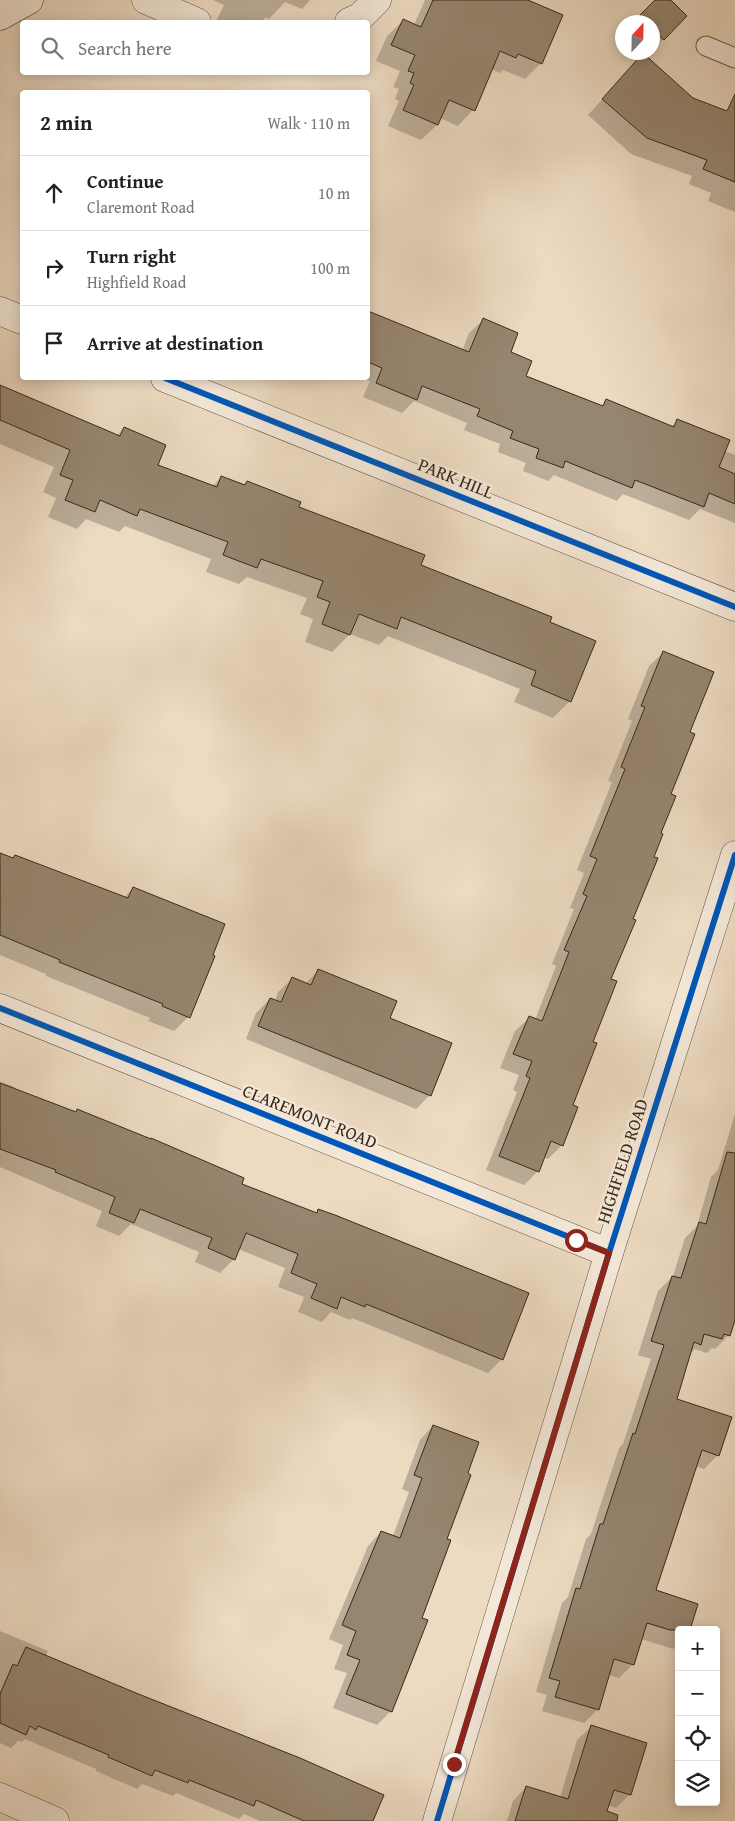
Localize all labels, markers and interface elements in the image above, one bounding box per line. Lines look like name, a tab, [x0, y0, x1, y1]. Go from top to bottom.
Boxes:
north arrow	[615, 15, 660, 60]
search box	[20, 20, 370, 75]
icon: search	[38, 34, 66, 62]
text: Search here	[78, 34, 172, 62]
text: 2 min	[40, 107, 92, 138]
text: Walk · 110 m	[267, 111, 350, 135]
text: Continue	[87, 167, 164, 195]
icon: ahead	[40, 179, 68, 207]
text: 10 m	[318, 181, 350, 205]
text: Claremont Road	[87, 195, 194, 219]
text: Turn right	[87, 242, 176, 270]
icon: right	[40, 254, 68, 282]
text: 100 m	[310, 256, 350, 280]
text: Highfield Road	[87, 270, 186, 294]
icon: arrive	[40, 329, 68, 357]
text: Arrive at destination	[87, 329, 263, 357]
street label: PARK HILL	[414, 451, 498, 505]
street label: CLAREMONT ROAD	[239, 1077, 381, 1155]
street label: HIGHFIELD ROAD	[589, 1095, 655, 1227]
route start	[565, 1229, 588, 1252]
map controls	[675, 1626, 720, 1806]
button: +	[675, 1626, 720, 1671]
button: −	[675, 1671, 720, 1716]
button: locate	[675, 1716, 720, 1761]
route end	[443, 1753, 466, 1776]
button: layers	[675, 1761, 720, 1806]

